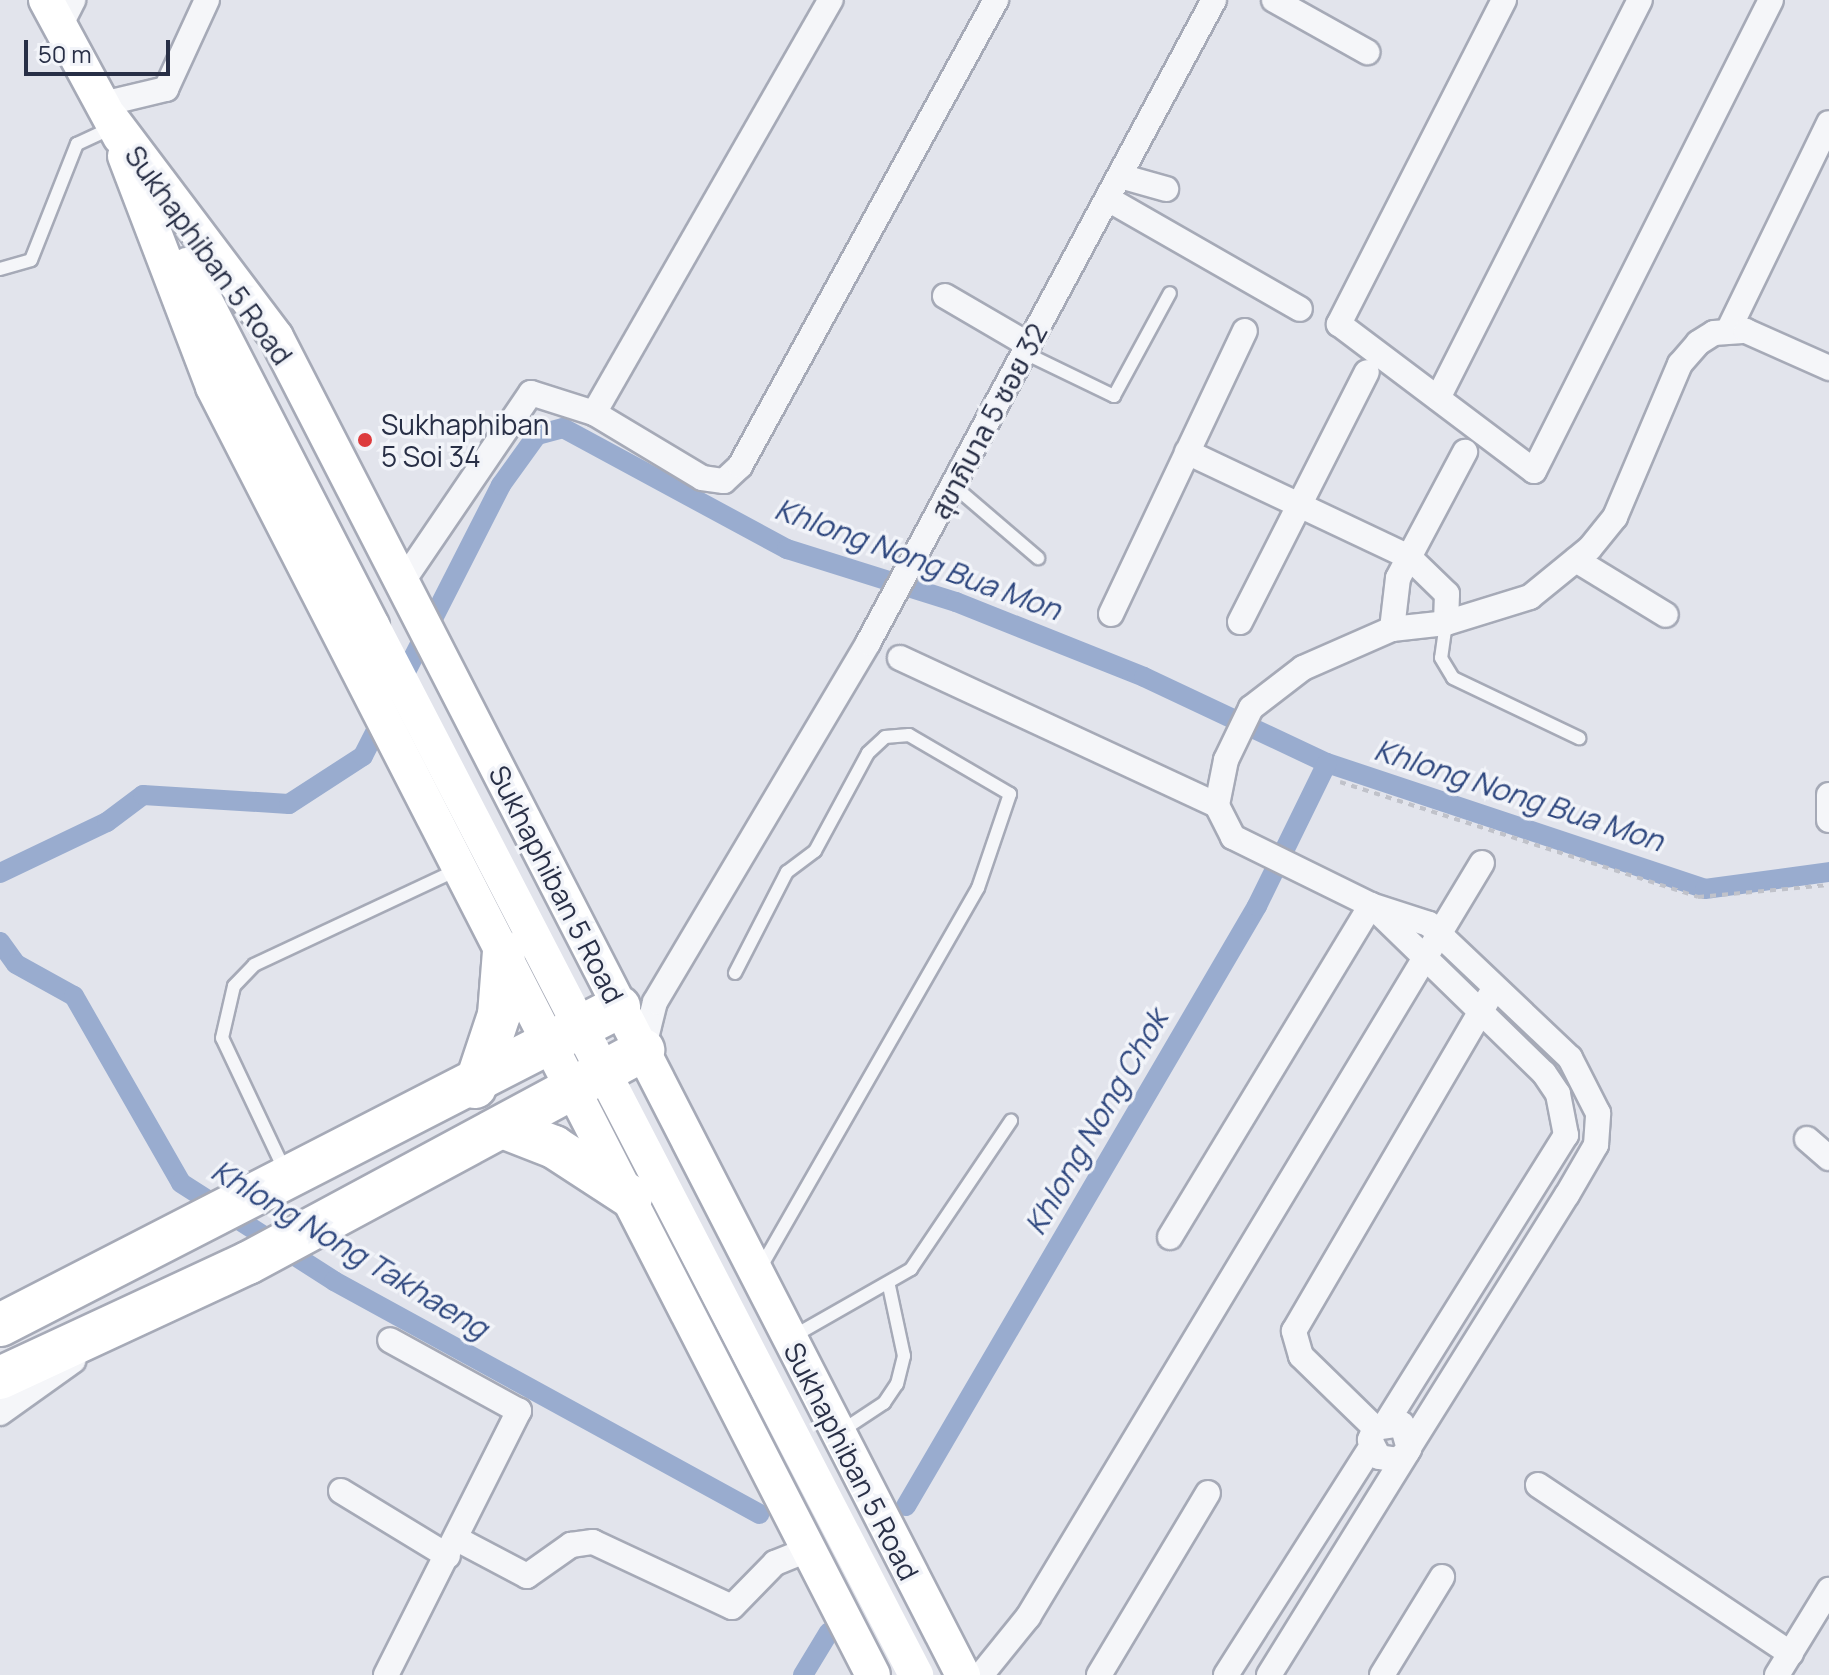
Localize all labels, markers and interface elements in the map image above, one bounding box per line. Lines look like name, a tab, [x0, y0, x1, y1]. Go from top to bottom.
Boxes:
scale bar	[28, 24, 174, 74]
text: 50 m	[38, 37, 92, 70]
street label: Sukhaphiban 5 Road	[118, 139, 300, 371]
street label: สุขาภิบาล 5 ซอย 32	[922, 318, 1054, 524]
place label: Sukhaphiban 5 Soi 34	[381, 407, 549, 473]
marker: Sukhaphiban 5 Soi 34	[356, 431, 374, 449]
water label: Khlong Nong Bua Mon	[770, 491, 1066, 627]
water label: Khlong Nong Bua Mon	[1370, 731, 1668, 859]
street label: Sukhaphiban 5 Road	[483, 760, 631, 1008]
water label: Khlong Nong Chok	[1017, 1003, 1175, 1241]
water label: Khlong Nong Takhaeng	[205, 1152, 495, 1346]
street label: Sukhaphiban 5 Road	[778, 1337, 926, 1585]

